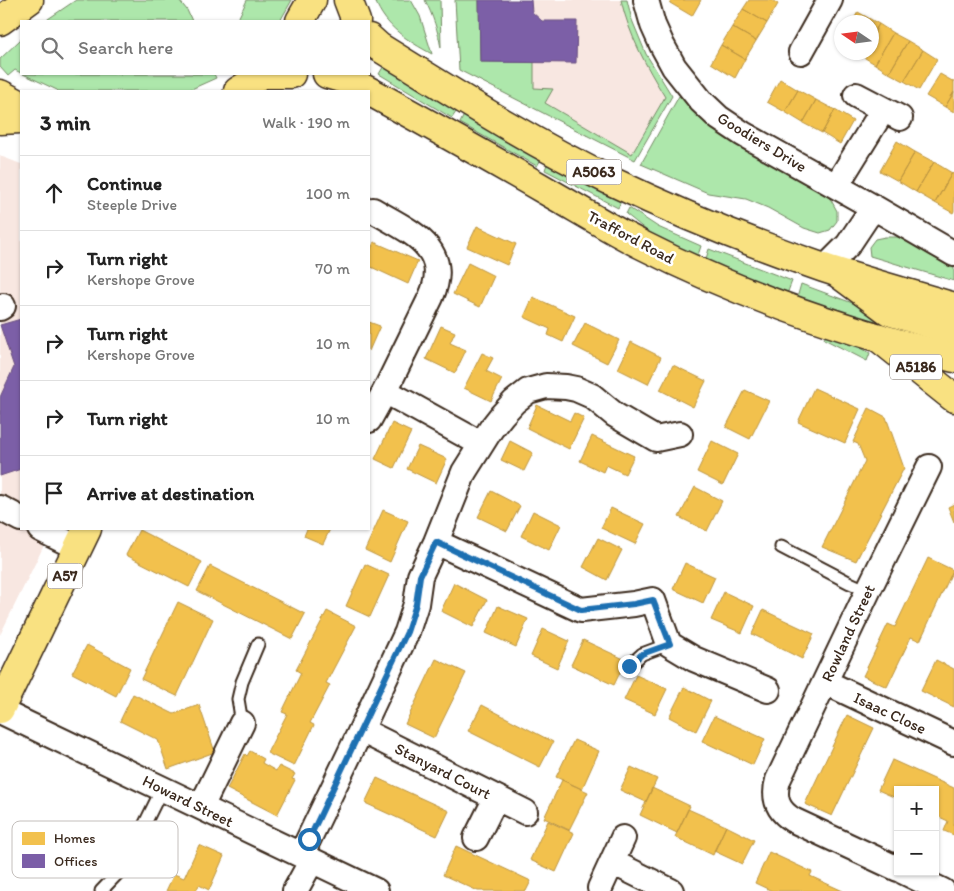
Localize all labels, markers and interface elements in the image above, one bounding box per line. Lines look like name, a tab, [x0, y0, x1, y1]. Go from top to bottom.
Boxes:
north arrow	[834, 15, 879, 60]
search box	[20, 20, 370, 75]
icon: search	[38, 34, 66, 62]
text: Search here	[78, 36, 173, 59]
street label: Goodiers Drive	[714, 108, 810, 176]
text: 3 min	[40, 110, 90, 135]
text: Walk · 190 m	[262, 113, 350, 132]
road number: A5063	[566, 160, 622, 184]
text: Continue	[87, 172, 162, 195]
icon: ahead	[40, 179, 68, 207]
text: 100 m	[306, 184, 350, 203]
text: Steeple Drive	[87, 195, 177, 214]
street label: Trafford Road	[584, 206, 678, 268]
text: Turn right	[87, 247, 168, 270]
icon: right	[40, 254, 68, 282]
text: 70 m	[315, 259, 350, 278]
text: Kershope Grove	[87, 270, 195, 289]
text: Turn right	[87, 322, 168, 345]
icon: right	[40, 329, 68, 357]
text: 10 m	[316, 334, 350, 353]
text: Kershope Grove	[87, 345, 195, 364]
road number: A5186	[890, 354, 942, 380]
icon: right	[40, 404, 68, 432]
text: Turn right	[87, 407, 168, 430]
text: 10 m	[316, 409, 350, 428]
icon: arrive	[40, 479, 68, 507]
text: Arrive at destination	[87, 482, 254, 505]
road number: A57	[48, 564, 82, 588]
street label: Rowland Street	[817, 581, 879, 685]
route end	[618, 655, 641, 678]
street label: Isaac Close	[851, 688, 929, 738]
street label: Stanyard Court	[392, 739, 494, 803]
street label: Howard Street	[139, 771, 237, 831]
map controls	[894, 786, 939, 876]
button: +	[894, 786, 939, 831]
legend	[12, 821, 178, 878]
route start	[298, 828, 321, 851]
text: Homes	[54, 830, 96, 847]
button: −	[894, 831, 939, 876]
text: Offices	[54, 853, 97, 870]

